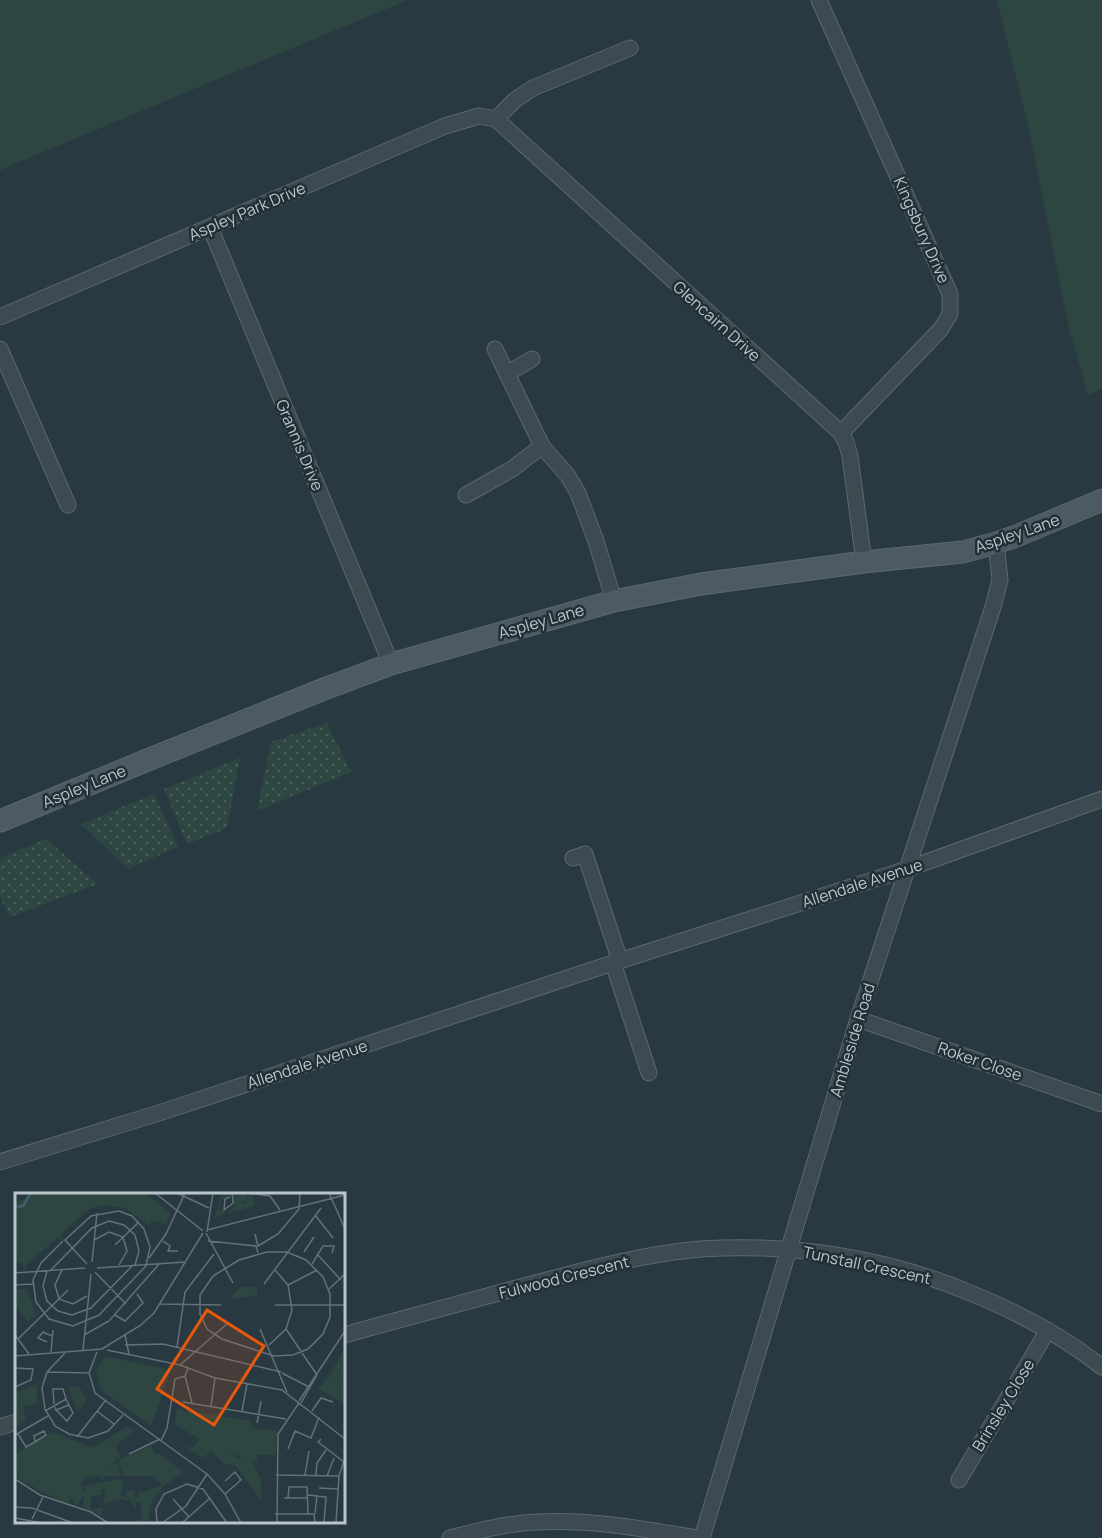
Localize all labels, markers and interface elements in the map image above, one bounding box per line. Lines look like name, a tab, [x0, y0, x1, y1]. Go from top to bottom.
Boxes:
street label: Kingsbury Drive	[889, 173, 955, 287]
street label: Aspley Park Drive	[185, 176, 309, 246]
street label: Glencairn Drive	[668, 276, 766, 366]
street label: Grannis Drive	[271, 396, 329, 494]
street label: Aspley Lane	[972, 508, 1062, 558]
street label: Aspley Lane	[495, 598, 587, 644]
street label: Aspley Lane	[39, 759, 129, 813]
street label: Allendale Avenue	[799, 853, 925, 913]
street label: Ambleside Road	[824, 980, 880, 1100]
street label: Allendale Avenue	[244, 1034, 370, 1094]
street label: Roker Close	[935, 1036, 1025, 1086]
inset map	[15, 1193, 345, 1523]
street label: Tunstall Crescent	[801, 1241, 933, 1289]
street label: Fulwood Crescent	[497, 1250, 631, 1304]
street label: Brinsley Close	[967, 1355, 1039, 1455]

